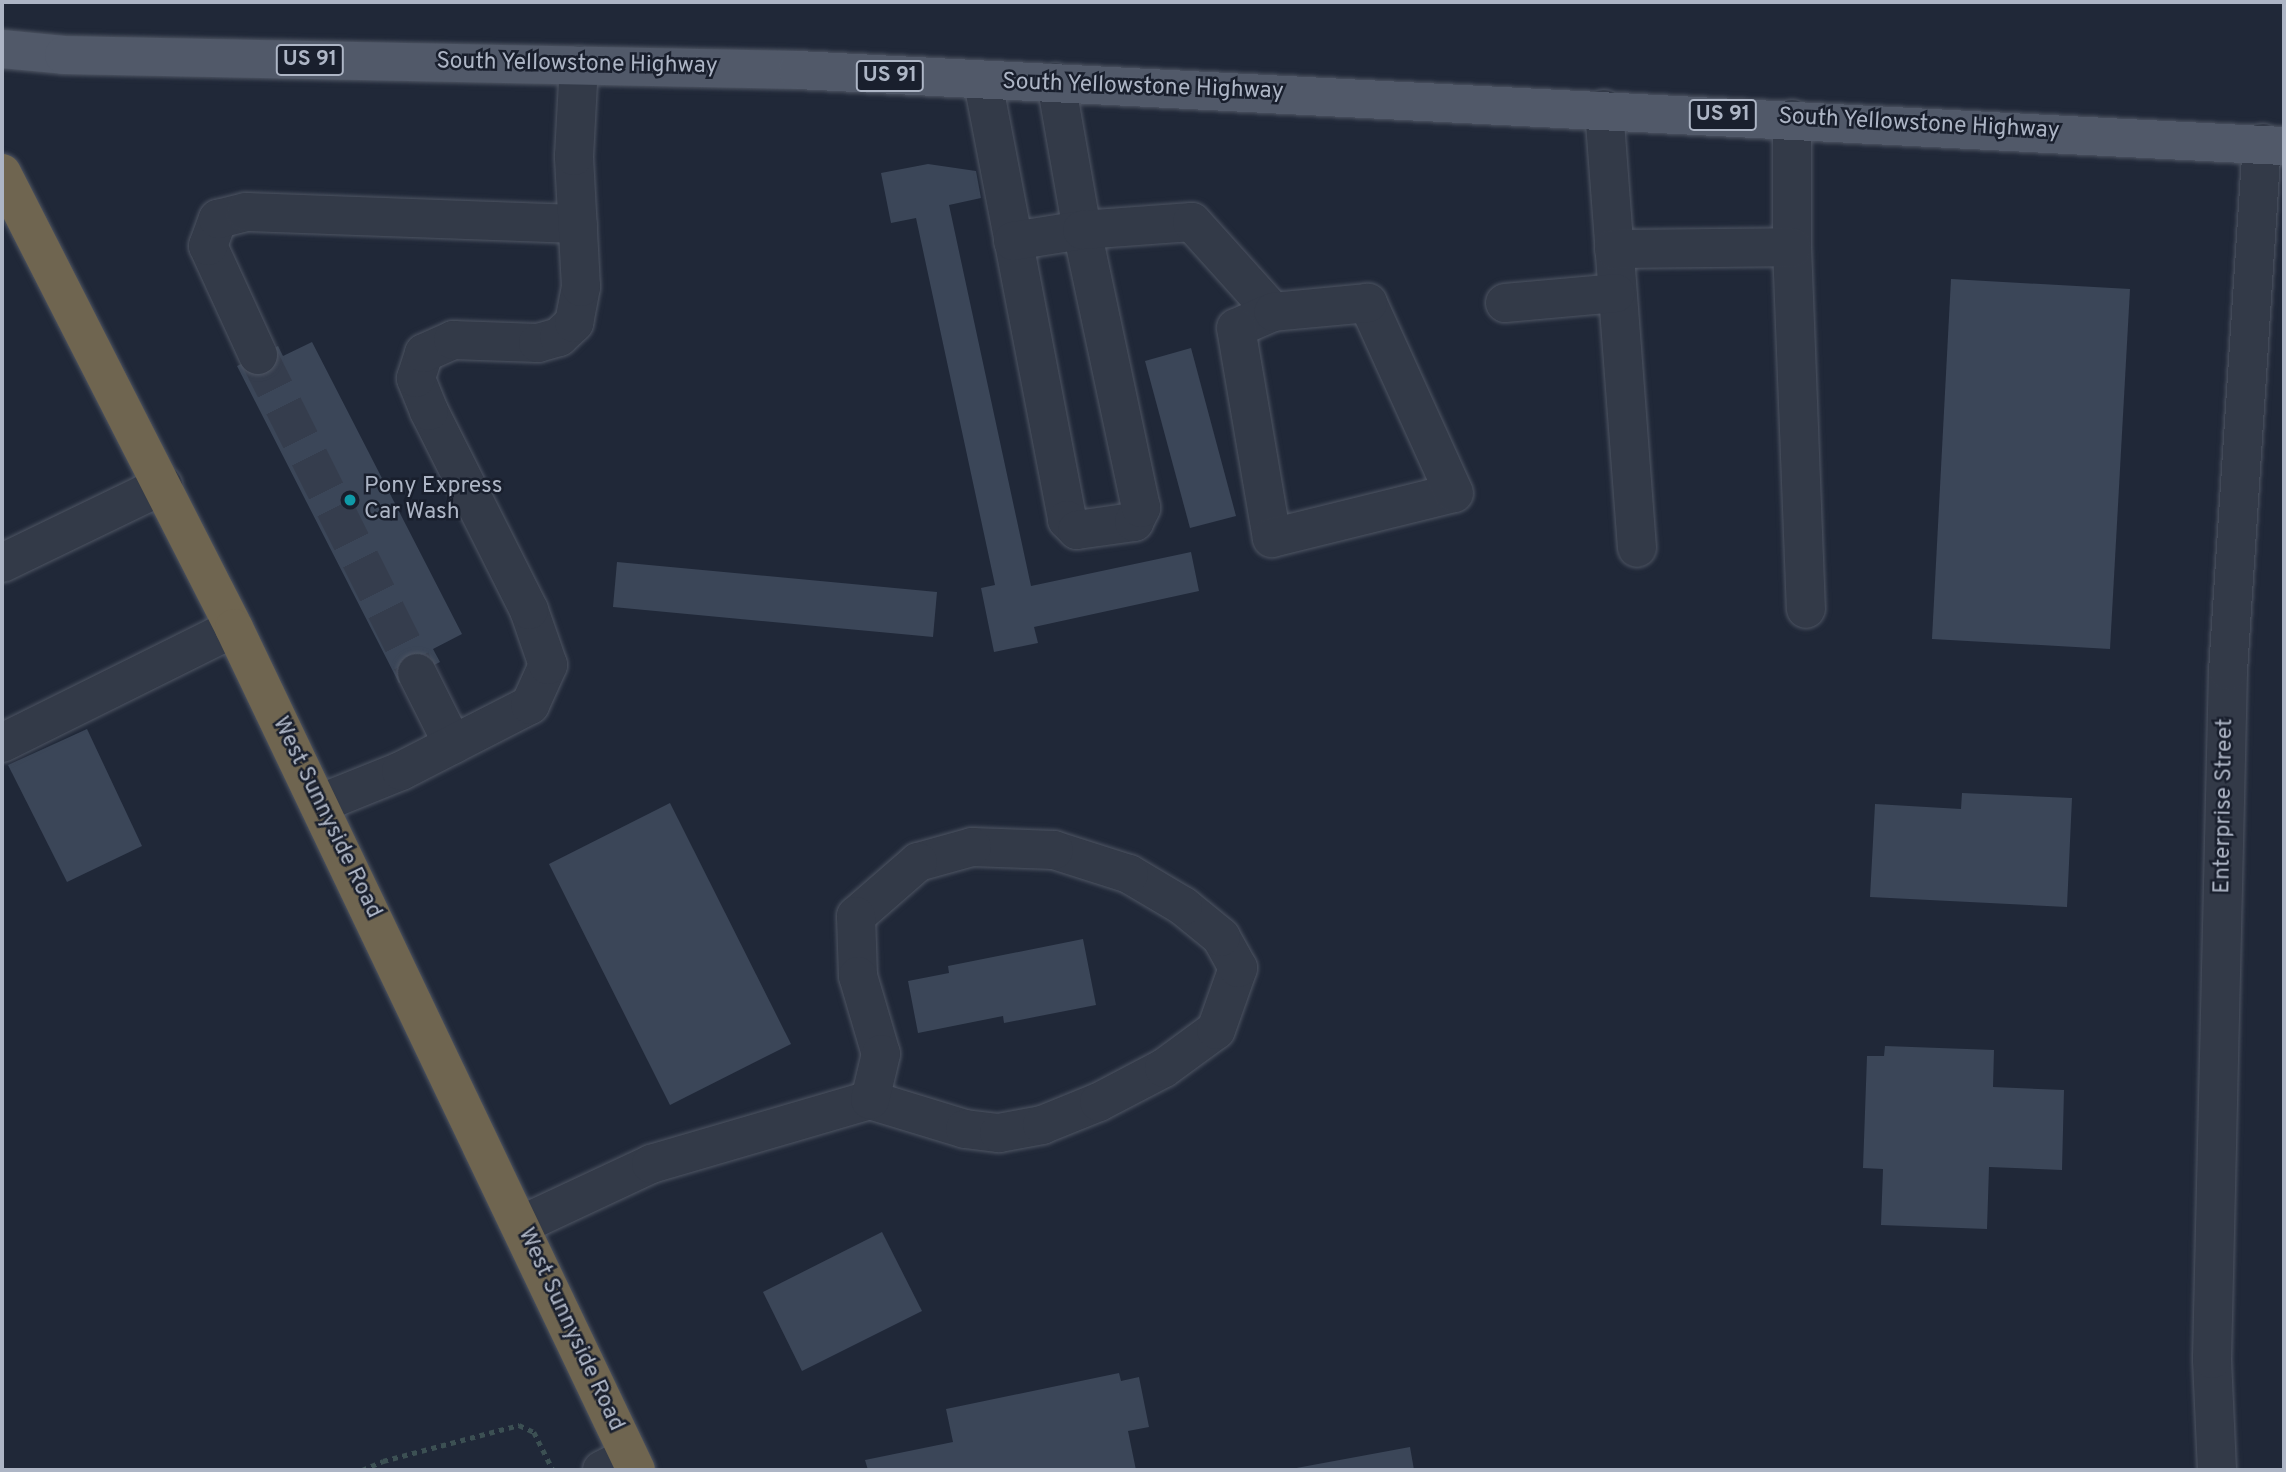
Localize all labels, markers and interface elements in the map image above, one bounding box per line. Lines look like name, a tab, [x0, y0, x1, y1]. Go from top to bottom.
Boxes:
road number: US 91	[275, 42, 345, 78]
street label: South Yellowstone Highway	[436, 49, 718, 81]
road number: US 91	[855, 58, 925, 94]
street label: South Yellowstone Highway	[1001, 69, 1285, 107]
road number: US 91	[1688, 97, 1758, 132]
street label: South Yellowstone Highway	[1777, 104, 2061, 146]
place label: Pony Express Car Wash	[364, 473, 503, 527]
marker: Pony Express Car Wash	[342, 492, 358, 508]
street label: West Sunnyside Road	[265, 713, 387, 923]
street label: Enterprise Street	[2210, 718, 2240, 894]
street label: West Sunnyside Road	[511, 1224, 629, 1436]

